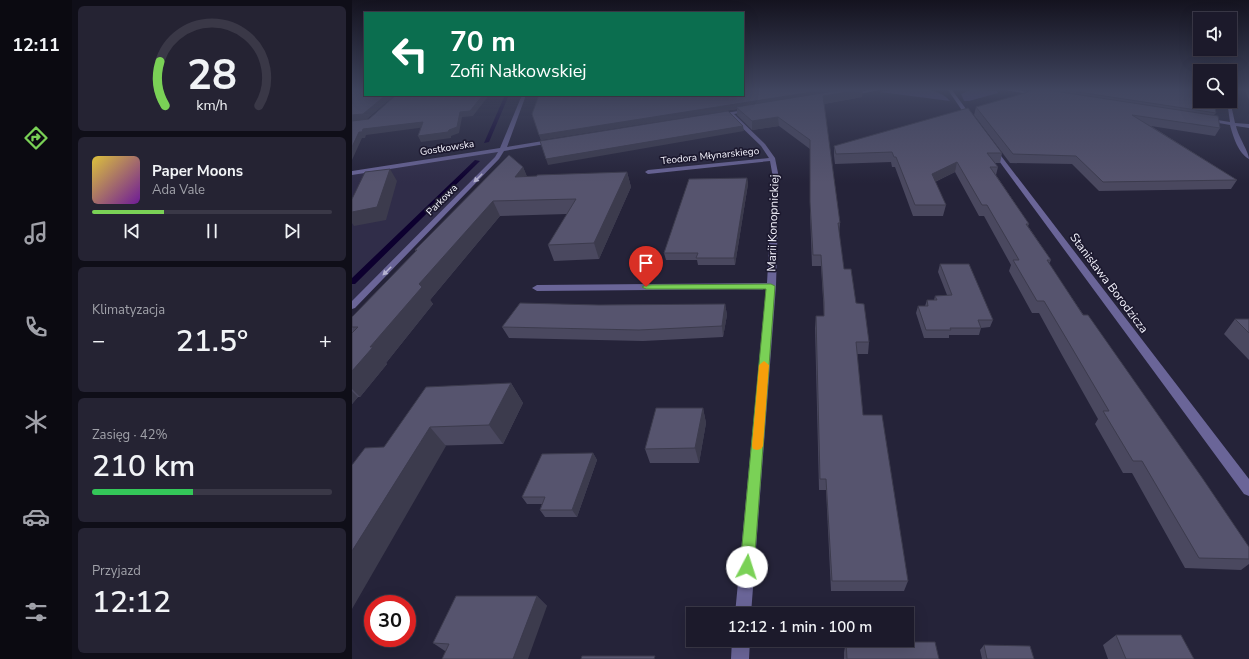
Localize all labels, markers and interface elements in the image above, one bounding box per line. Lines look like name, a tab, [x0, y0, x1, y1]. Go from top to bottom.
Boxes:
map controls	[1193, 12, 1237, 108]
button: sound	[1193, 12, 1237, 56]
text: 70 m	[450, 23, 516, 61]
icon: left	[384, 28, 436, 80]
text: 12:11	[12, 33, 60, 57]
text: 28	[187, 47, 237, 104]
text: Zofii Nałkowskiej	[450, 59, 587, 83]
button: search	[1193, 64, 1237, 108]
text: km/h	[196, 96, 228, 115]
icon: directions	[22, 124, 50, 152]
street label: Gostkowska	[419, 137, 475, 159]
street label: Teodora Młynarskiego	[660, 144, 760, 168]
text: Paper Moons	[152, 161, 243, 181]
one-way arrow	[473, 173, 483, 183]
street label: Marii Konopnickiej	[763, 174, 783, 272]
text: Ada Vale	[152, 181, 205, 199]
street label: Parkowa	[423, 181, 461, 219]
icon: music	[22, 219, 50, 247]
icon: previous	[121, 220, 143, 242]
icon: pause	[201, 220, 223, 242]
icon: next	[281, 220, 303, 242]
street label: Stanisława Borodzicza	[1066, 230, 1152, 336]
pin	[629, 246, 663, 287]
icon: arrive	[635, 252, 657, 274]
one-way arrow	[382, 266, 392, 276]
text: Klimatyzacja	[92, 301, 165, 319]
icon: phone	[22, 313, 50, 341]
text: 21.5°	[176, 321, 248, 362]
text: −	[92, 326, 105, 356]
text: +	[319, 326, 332, 356]
icon: climate	[22, 408, 50, 436]
text: Zasięg · 42%	[92, 426, 168, 444]
text: 210 km	[92, 446, 195, 487]
icon: car	[22, 503, 50, 531]
position arrow	[726, 546, 768, 588]
text: Przyjazd	[92, 562, 141, 580]
text: 12:12	[92, 582, 171, 623]
speed limit sign: 30	[364, 595, 416, 647]
icon: filters	[22, 598, 50, 626]
text: 12:12 · 1 min · 100 m	[728, 617, 872, 637]

